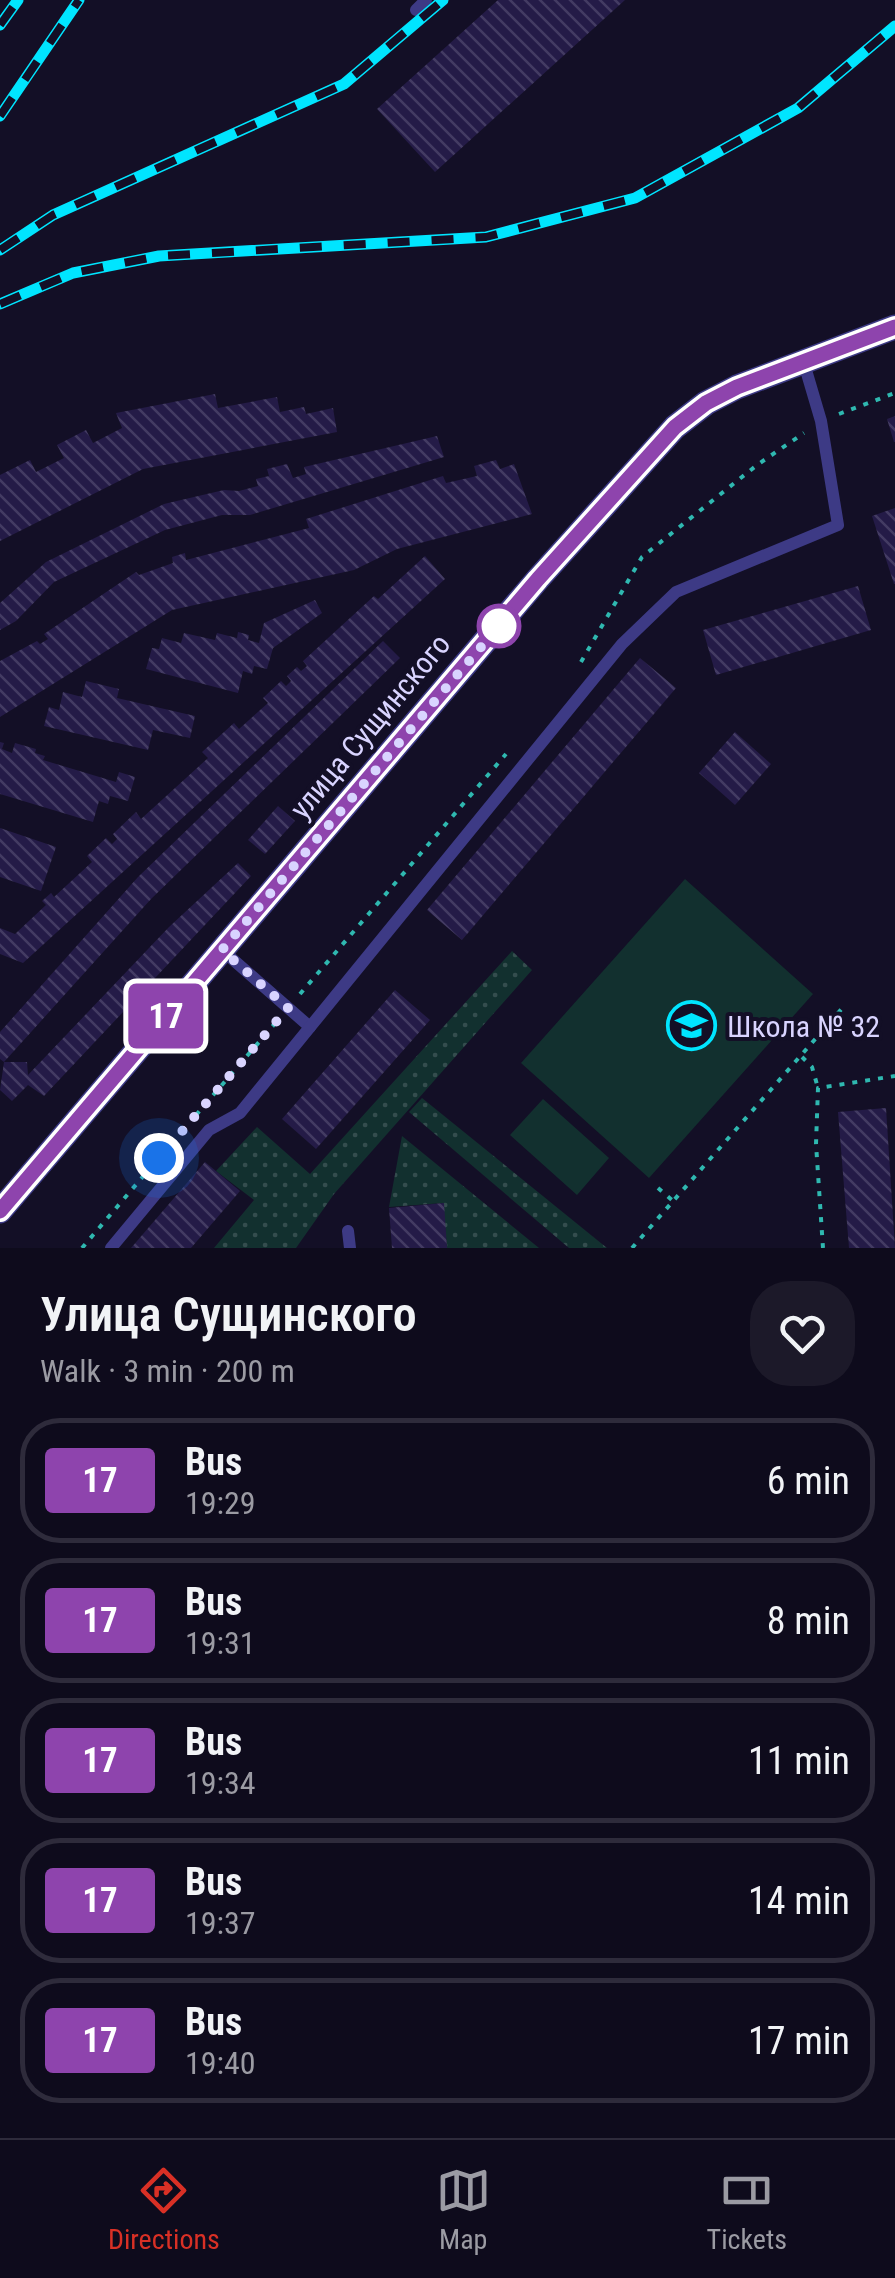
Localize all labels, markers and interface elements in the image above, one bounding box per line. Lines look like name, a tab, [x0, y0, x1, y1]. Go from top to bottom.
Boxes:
unlabelled marker	[478, 605, 520, 647]
street label: улица Сущинского	[283, 627, 457, 825]
line badge: 17	[121, 984, 211, 1048]
text: 17	[148, 996, 184, 1037]
school or university icon: Школа № 32	[666, 1000, 718, 1052]
place label: Школа № 32	[727, 1009, 880, 1044]
your location	[134, 1133, 184, 1183]
button: heart	[750, 1281, 855, 1386]
text: Улица Сущинского	[40, 1286, 417, 1343]
text: Walk · 3 min · 200 m	[40, 1352, 295, 1390]
text: Bus	[185, 1440, 242, 1484]
text: 6 min	[767, 1459, 850, 1503]
text: 17	[82, 1460, 118, 1501]
text: 19:29	[185, 1484, 256, 1522]
text: Bus	[185, 1580, 242, 1624]
text: 8 min	[767, 1599, 850, 1643]
text: 17	[82, 1600, 118, 1641]
text: 19:31	[185, 1624, 256, 1662]
text: Bus	[185, 1720, 242, 1764]
text: 11 min	[748, 1739, 850, 1783]
text: 17	[82, 1740, 118, 1781]
text: 19:34	[185, 1764, 256, 1802]
text: Bus	[185, 1860, 242, 1904]
text: 14 min	[748, 1879, 850, 1923]
text: 17	[82, 1880, 118, 1921]
text: 19:37	[185, 1904, 256, 1942]
text: Bus	[185, 2000, 242, 2044]
text: 17 min	[748, 2019, 850, 2063]
text: 17	[82, 2020, 118, 2061]
text: 19:40	[185, 2044, 256, 2082]
tab: Directions	[108, 2163, 220, 2256]
tab: Map	[436, 2163, 491, 2256]
tab: Tickets	[707, 2163, 787, 2256]

